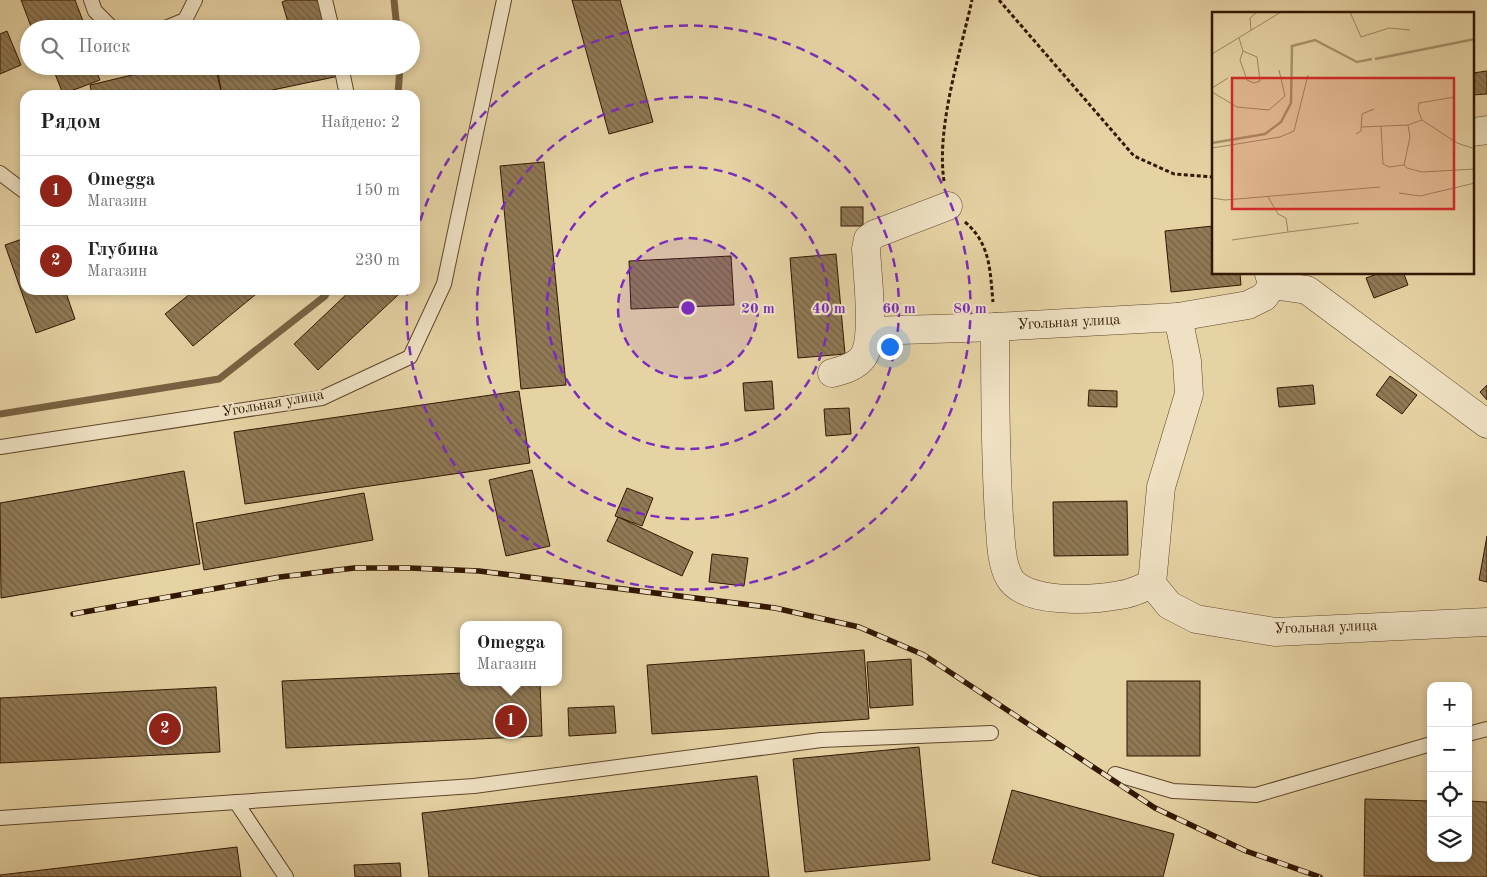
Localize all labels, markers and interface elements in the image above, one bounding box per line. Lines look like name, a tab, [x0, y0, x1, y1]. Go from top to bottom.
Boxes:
inset map	[1212, 12, 1474, 275]
search box	[20, 20, 420, 75]
icon: search	[38, 34, 66, 62]
text: Поиск	[78, 38, 130, 57]
text: Рядом	[40, 112, 101, 133]
text: Найдено: 2	[321, 115, 400, 131]
text: Omegga	[87, 171, 155, 190]
text: 1	[51, 183, 61, 199]
text: 150 m	[355, 183, 400, 199]
text: Магазин	[87, 194, 147, 210]
text: Глубина	[87, 241, 158, 260]
text: 2	[51, 253, 61, 269]
text: 230 m	[355, 253, 400, 269]
text: Магазин	[87, 264, 147, 280]
centre of rings	[679, 299, 697, 317]
text: 20 m	[741, 302, 775, 317]
text: 40 m	[812, 302, 846, 317]
text: 60 m	[882, 302, 916, 317]
text: 80 m	[953, 302, 987, 317]
street label: Угольная улица	[1017, 313, 1122, 333]
your location	[877, 334, 903, 360]
street label: Угольная улица	[221, 388, 326, 420]
street label: Угольная улица	[1274, 619, 1378, 637]
popup	[460, 621, 562, 686]
text: Omegga	[477, 634, 545, 653]
text: Магазин	[477, 657, 537, 673]
map controls	[1427, 682, 1472, 862]
button: +	[1427, 682, 1472, 727]
pin: 1	[495, 702, 527, 740]
pin: 2	[149, 710, 181, 748]
button: −	[1427, 727, 1472, 772]
button: locate	[1427, 772, 1472, 817]
button: layers	[1427, 817, 1472, 862]

